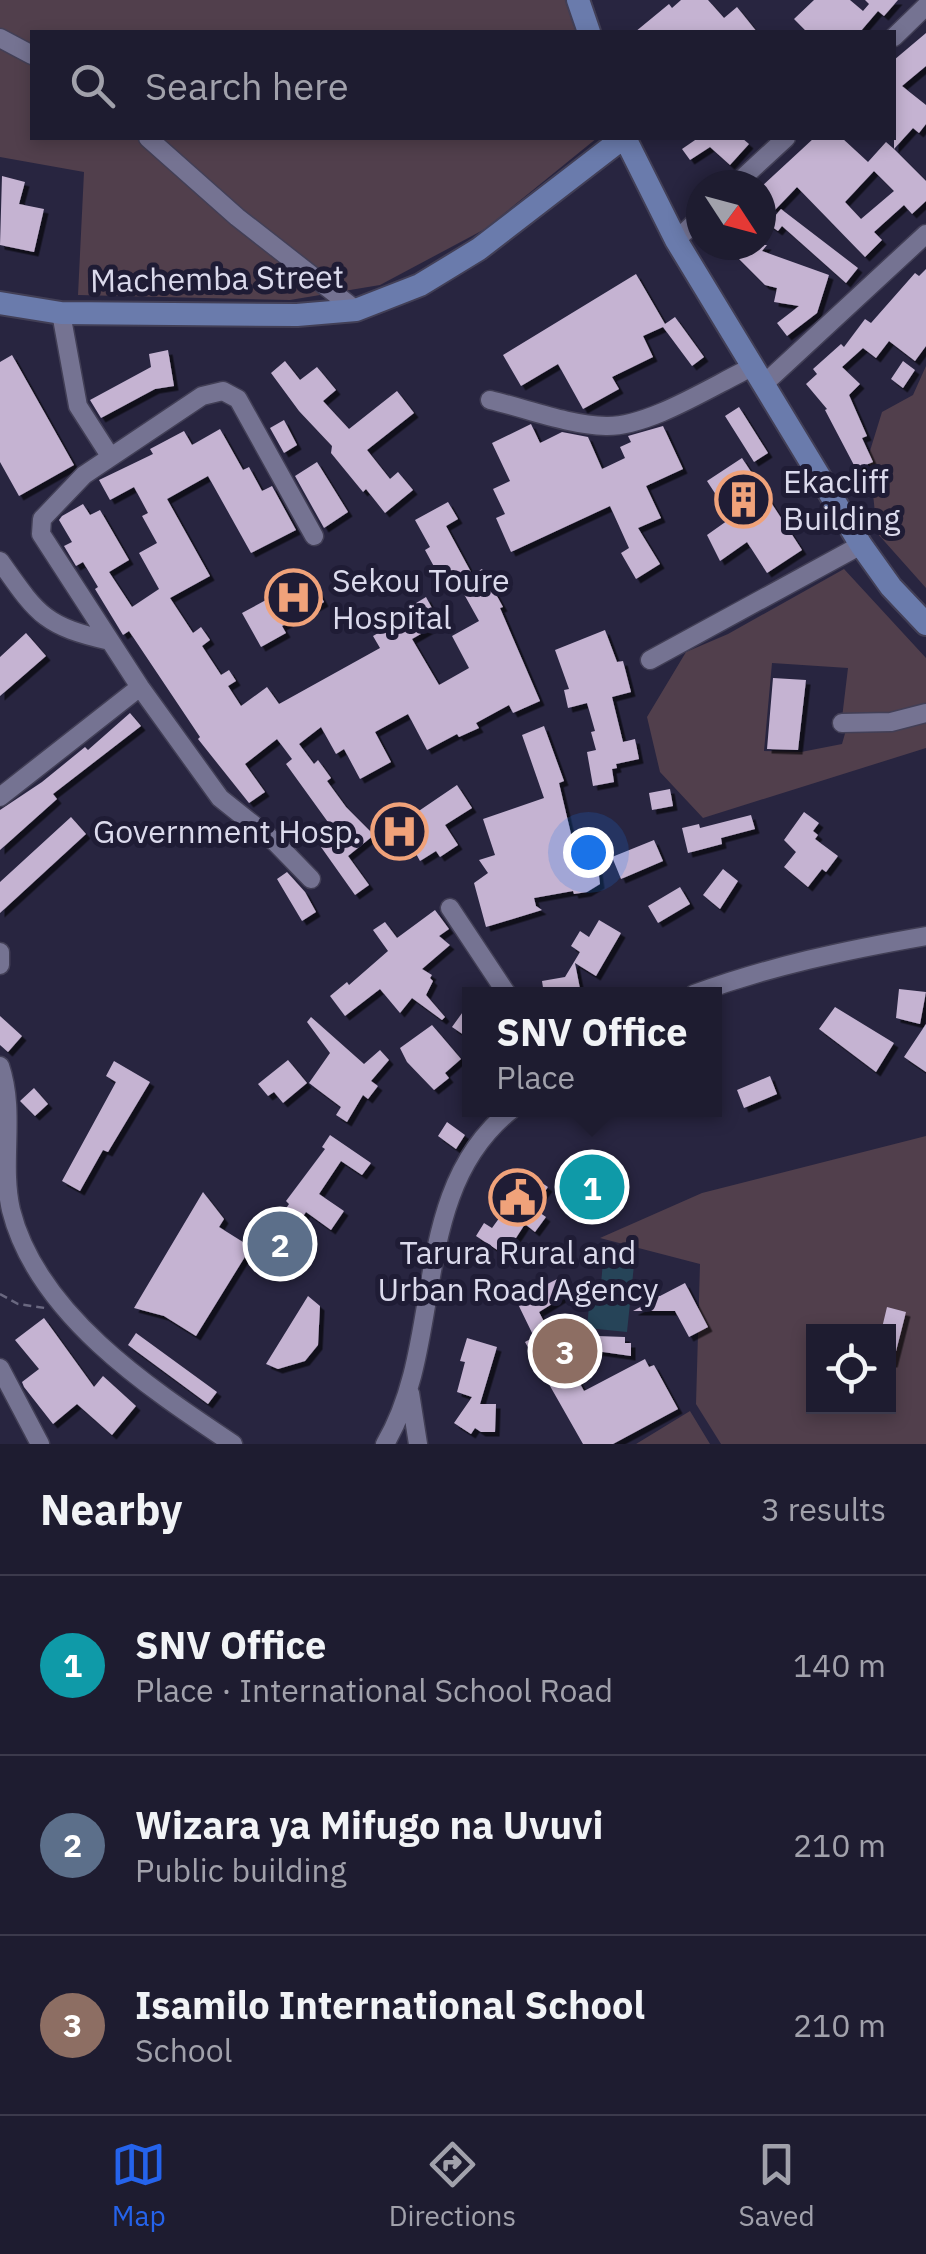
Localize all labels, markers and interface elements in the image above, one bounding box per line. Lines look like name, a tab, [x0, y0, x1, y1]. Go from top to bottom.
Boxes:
search box	[30, 30, 896, 140]
icon: search	[65, 58, 120, 113]
text: Search here	[145, 61, 349, 110]
north arrow	[686, 170, 776, 260]
street label: Machemba Street	[90, 255, 344, 301]
place label: Ekacliff Building	[783, 460, 901, 539]
building icon: Ekacliff Building	[714, 469, 774, 529]
place label: Sekou Toure Hospital	[332, 559, 510, 638]
hospital icon: Sekou Toure Hospital	[263, 568, 323, 628]
hospital icon: Government Hosp.	[370, 801, 430, 861]
place label: Government Hosp.	[93, 810, 361, 852]
your location	[563, 827, 614, 878]
popup	[462, 987, 722, 1117]
text: SNV Office	[496, 1007, 688, 1056]
text: Place	[496, 1056, 575, 1098]
pin: 1	[560, 1150, 624, 1224]
public building icon: Tarura Rural and Urban Road Agency	[488, 1168, 548, 1228]
pin: 2	[248, 1206, 312, 1282]
place label: Tarura Rural and Urban Road Agency	[378, 1231, 659, 1310]
pin: 3	[532, 1314, 598, 1388]
map controls	[806, 1324, 896, 1414]
button: locate	[806, 1324, 896, 1414]
text: Nearby	[40, 1482, 182, 1537]
text: 3 results	[761, 1488, 886, 1530]
text: SNV Office	[135, 1620, 326, 1669]
text: 1	[63, 1644, 82, 1686]
text: 140 m	[793, 1644, 886, 1686]
text: Place · International School Road	[135, 1669, 613, 1711]
text: Wizara ya Mifugo na Uvuvi	[135, 1800, 603, 1849]
text: 2	[63, 1824, 82, 1866]
text: 210 m	[793, 1824, 886, 1866]
text: Public building	[135, 1849, 347, 1891]
text: Isamilo International School	[135, 1980, 645, 2029]
text: 3	[63, 2004, 82, 2046]
text: 210 m	[793, 2004, 886, 2046]
text: School	[135, 2029, 232, 2071]
tab: Map	[111, 2137, 166, 2234]
tab: Directions	[389, 2137, 516, 2234]
tab: Saved	[739, 2137, 815, 2234]

